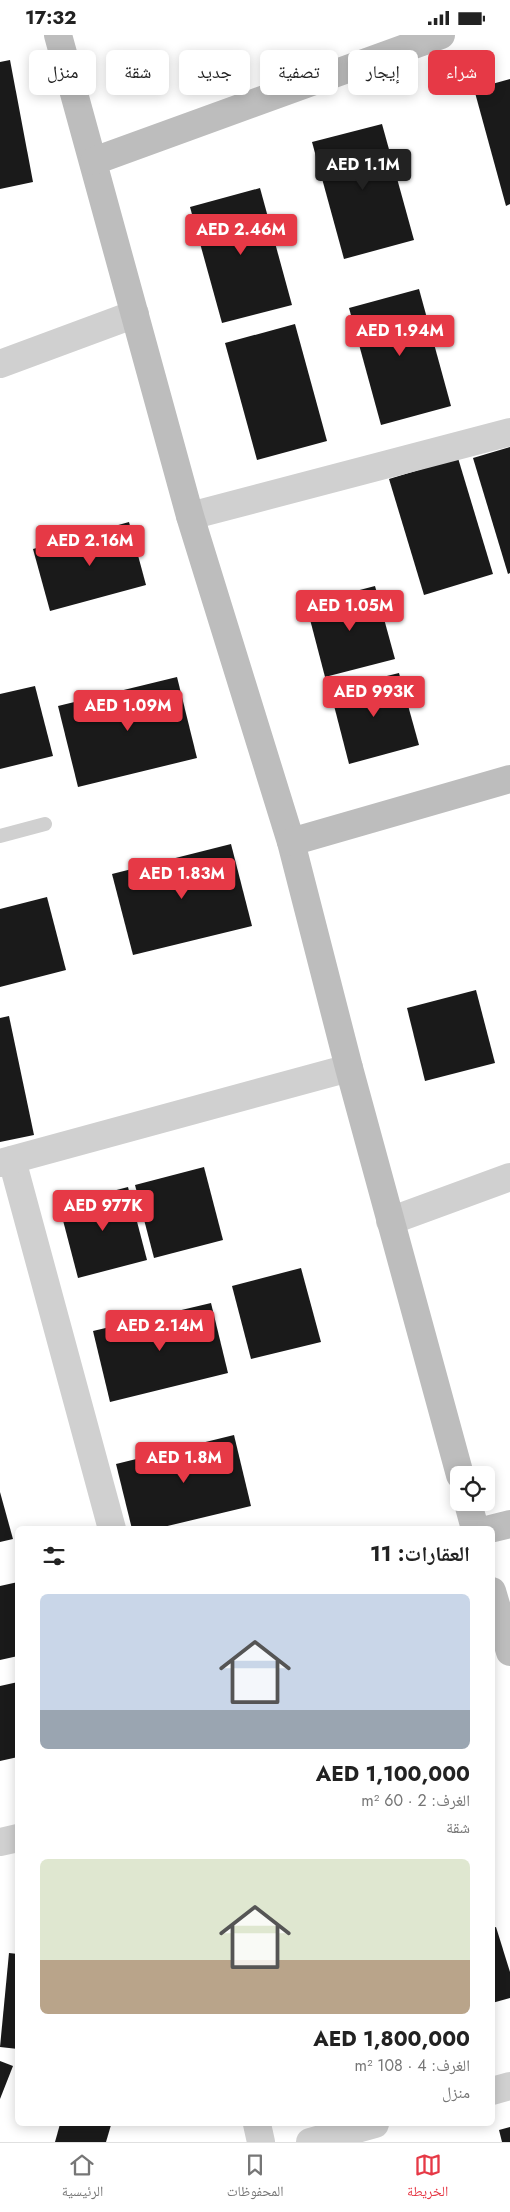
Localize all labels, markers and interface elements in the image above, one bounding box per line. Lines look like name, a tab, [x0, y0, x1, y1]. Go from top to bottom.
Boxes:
text: 17:32	[25, 4, 77, 31]
chip: منزل	[29, 50, 96, 95]
chip: شقة	[106, 50, 169, 95]
chip: جديد	[179, 50, 250, 95]
chip: تصفية	[260, 50, 338, 95]
chip: إيجار	[348, 50, 418, 95]
chip: شراء	[428, 50, 495, 95]
pin: AED 1.1M	[311, 149, 415, 191]
text: AED 1.1M	[326, 153, 400, 176]
pin: AED 2.46M	[184, 213, 298, 256]
text: AED 2.46M	[196, 218, 286, 241]
pin: AED 1.94M	[343, 315, 457, 357]
text: AED 1.94M	[356, 319, 444, 342]
pin: AED 2.16M	[33, 525, 147, 567]
text: AED 2.16M	[47, 529, 133, 552]
pin: AED 1.05M	[293, 589, 407, 632]
text: AED 1.05M	[307, 594, 393, 617]
pin: AED 993K	[322, 675, 426, 718]
text: AED 993K	[334, 680, 414, 703]
pin: AED 1.09M	[71, 689, 185, 732]
text: AED 1.09M	[85, 694, 171, 717]
pin: AED 1.83M	[125, 857, 239, 900]
text: AED 1.83M	[139, 862, 225, 885]
pin: AED 977K	[51, 1189, 155, 1232]
text: AED 977K	[64, 1194, 142, 1217]
pin: AED 2.14M	[103, 1309, 217, 1352]
text: AED 2.14M	[116, 1314, 204, 1337]
pin: AED 1.8M	[132, 1441, 236, 1484]
text: AED 1.8M	[146, 1446, 222, 1469]
map controls	[450, 1466, 495, 1511]
button: locate	[450, 1466, 495, 1511]
text: العقارات: 11	[370, 1539, 470, 1569]
icon: filters	[40, 1542, 68, 1570]
icon: home	[210, 1627, 300, 1717]
text: AED 1,100,000	[316, 1759, 470, 1789]
text: الغرف: 2 · 60 m²	[361, 1789, 470, 1812]
text: شقة	[446, 1816, 470, 1839]
icon: home	[210, 1892, 300, 1982]
text: AED 1,800,000	[313, 2024, 470, 2054]
text: الغرف: 4 · 108 m²	[354, 2054, 470, 2077]
text: منزل	[442, 2081, 470, 2104]
tab: الرئيسية	[62, 2151, 103, 2205]
tab: المحفوظات	[227, 2151, 284, 2205]
tab: الخريطة	[407, 2151, 448, 2205]

